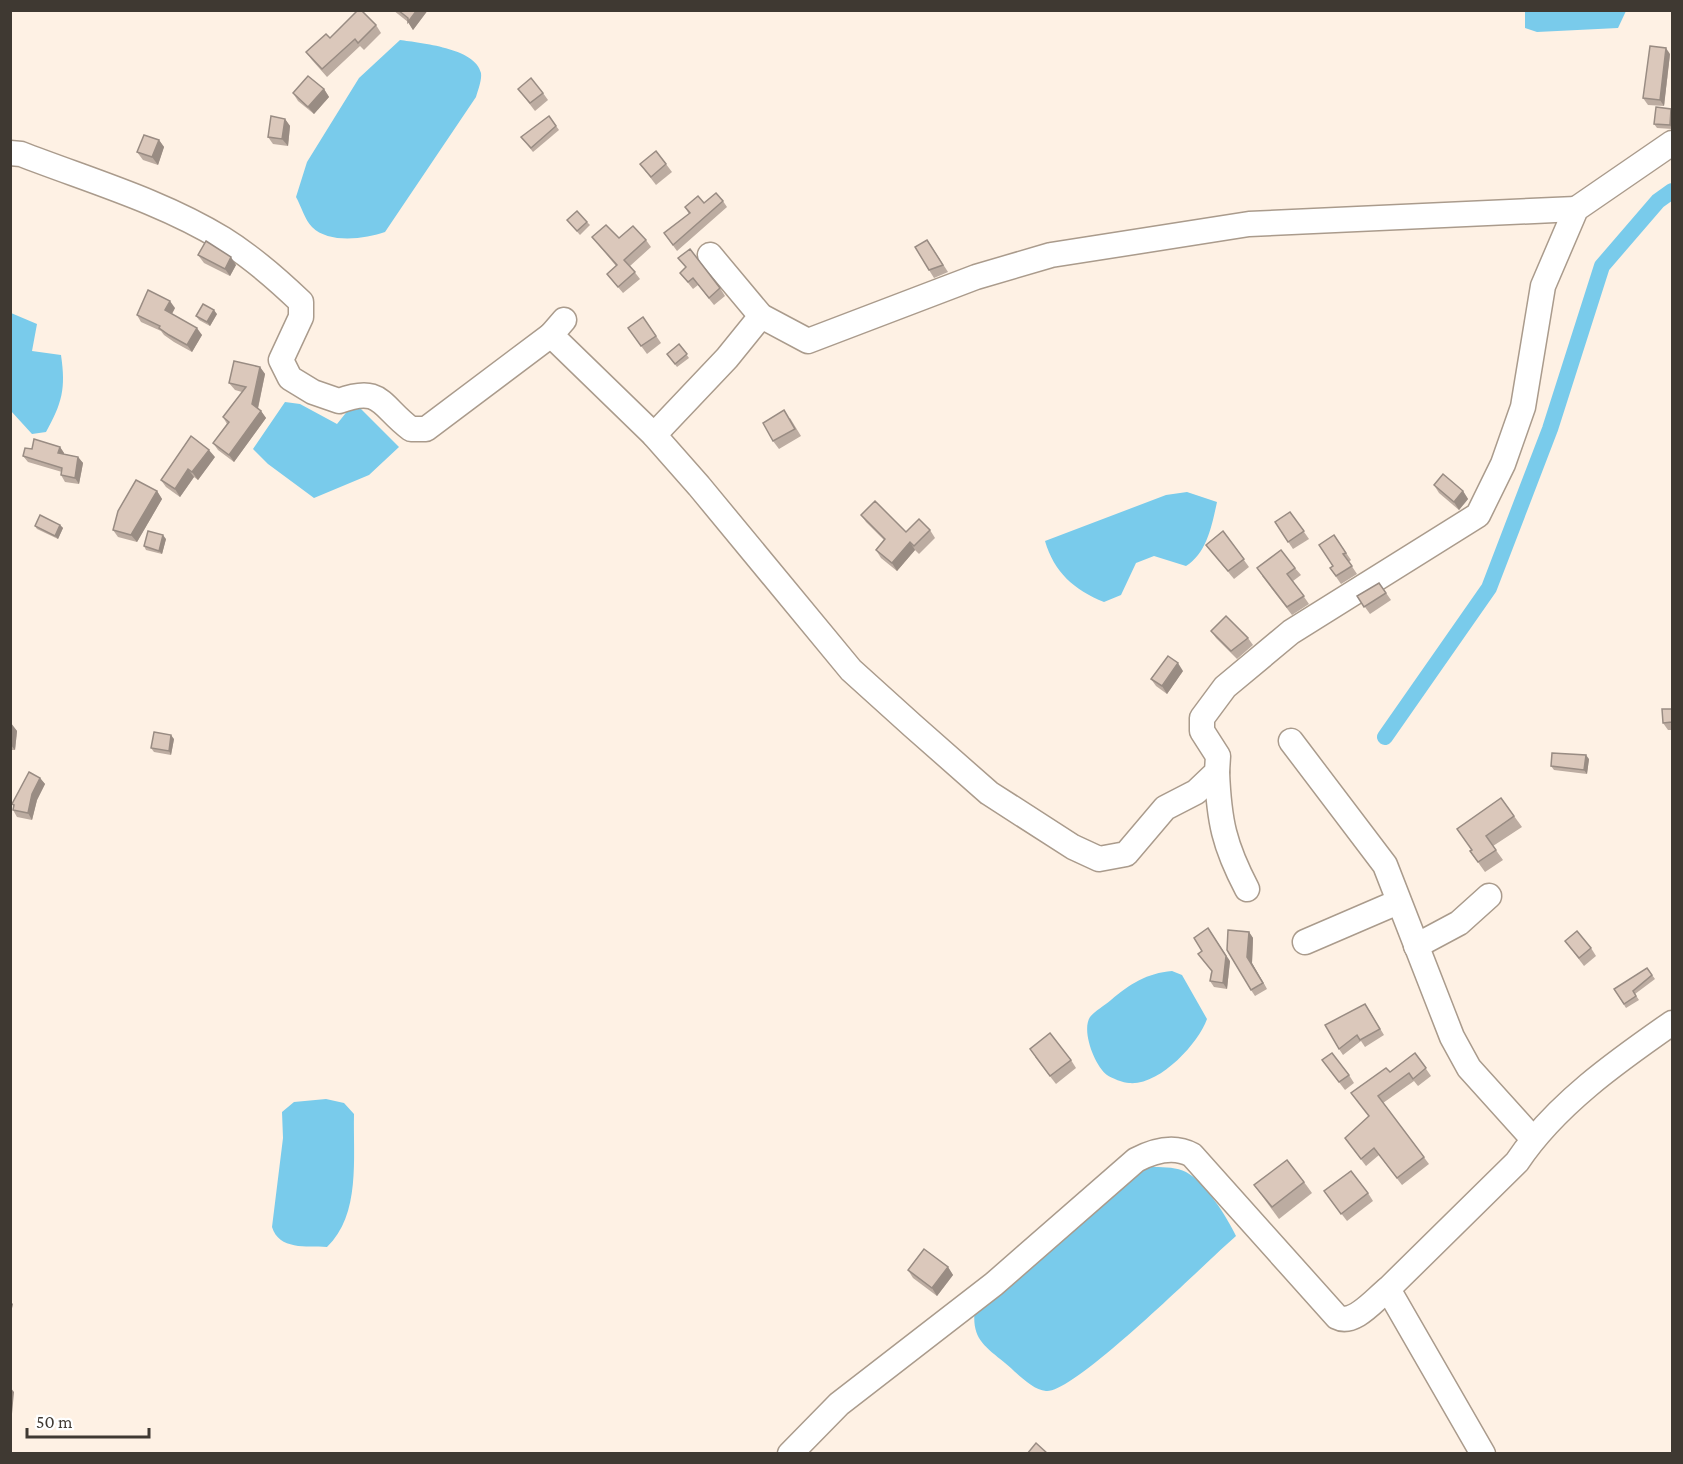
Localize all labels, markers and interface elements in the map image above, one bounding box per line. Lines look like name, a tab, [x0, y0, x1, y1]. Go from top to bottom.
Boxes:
scale bar	[27, 1401, 148, 1439]
text: 50 m	[36, 1412, 73, 1432]

